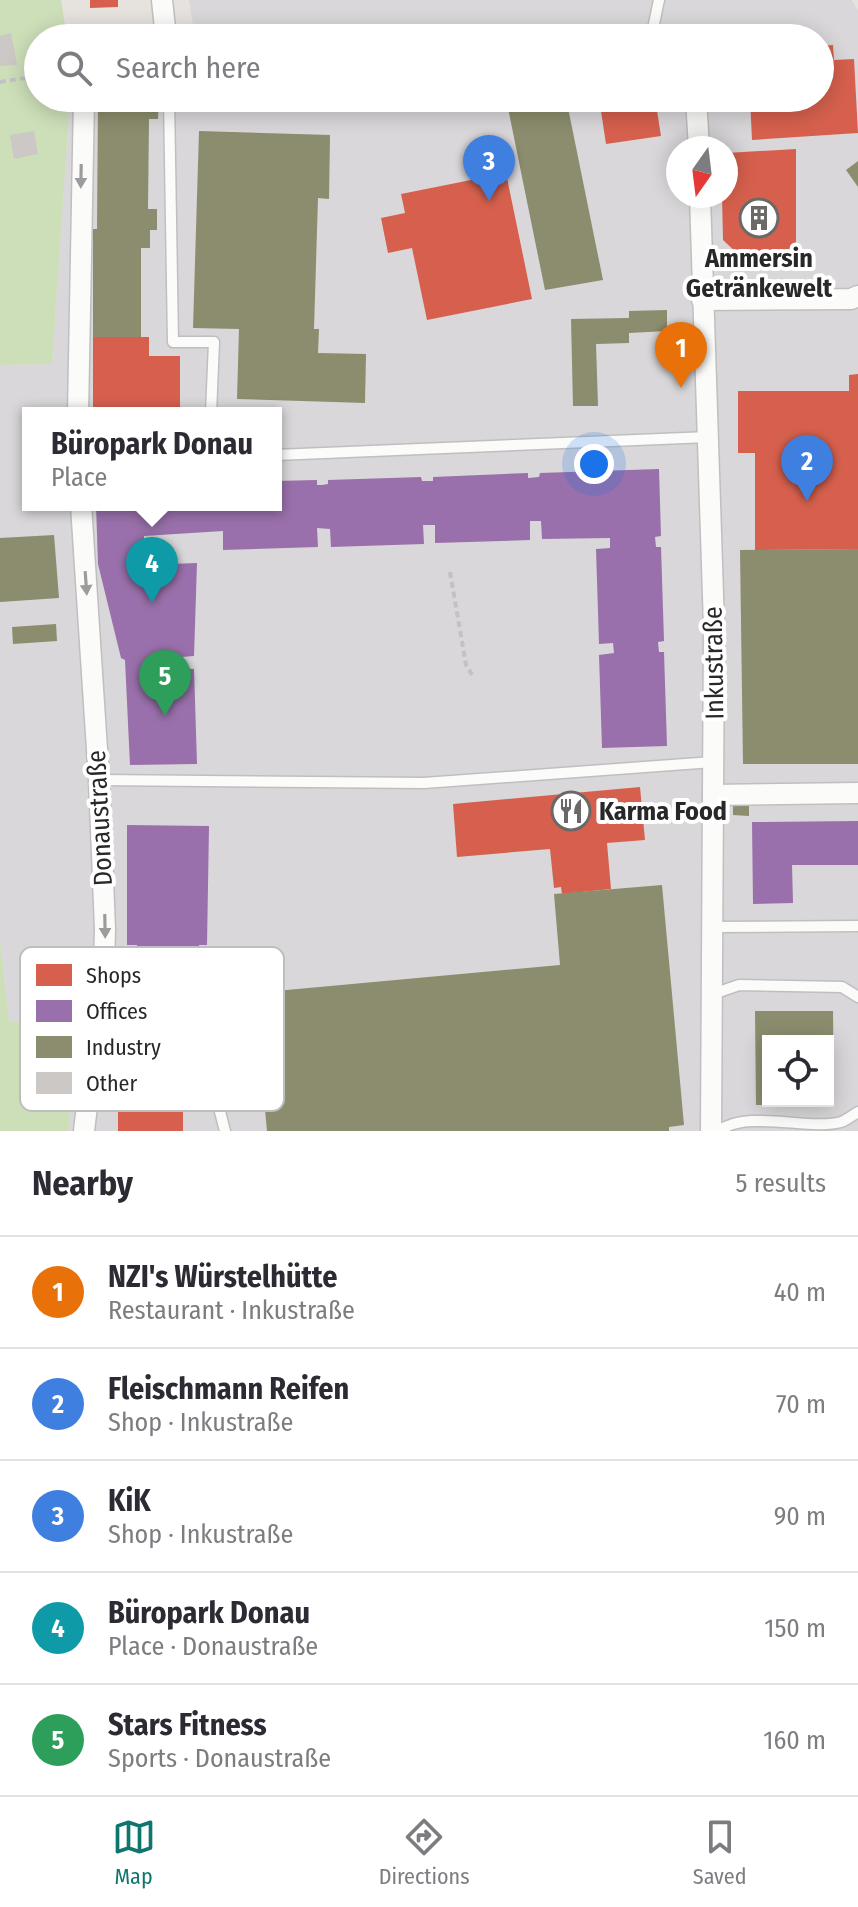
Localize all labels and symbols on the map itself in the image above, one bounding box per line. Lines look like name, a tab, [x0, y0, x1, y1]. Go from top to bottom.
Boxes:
pin: 3	[463, 135, 515, 201]
north arrow	[666, 136, 738, 208]
one-way arrow	[75, 164, 87, 189]
building icon: Ammersin Getränkewelt	[738, 197, 780, 239]
place label: Ammersin Getränkewelt	[686, 243, 833, 304]
pin: 1	[655, 322, 707, 388]
pin: 2	[781, 435, 833, 501]
your location	[574, 444, 614, 484]
pin: 4	[126, 537, 178, 603]
one-way arrow	[80, 571, 93, 596]
street label: Inkustraße	[698, 606, 730, 720]
pin: 5	[139, 650, 191, 716]
street label: Donaustraße	[81, 749, 119, 887]
restaurant icon: Karma Food	[550, 790, 592, 832]
place label: Karma Food	[599, 796, 727, 827]
one-way arrow	[99, 914, 111, 939]
legend	[20, 947, 284, 1111]
text: Shops	[86, 962, 141, 989]
text: Offices	[86, 998, 147, 1025]
text: Industry	[86, 1034, 161, 1061]
text: Other	[86, 1070, 137, 1097]

